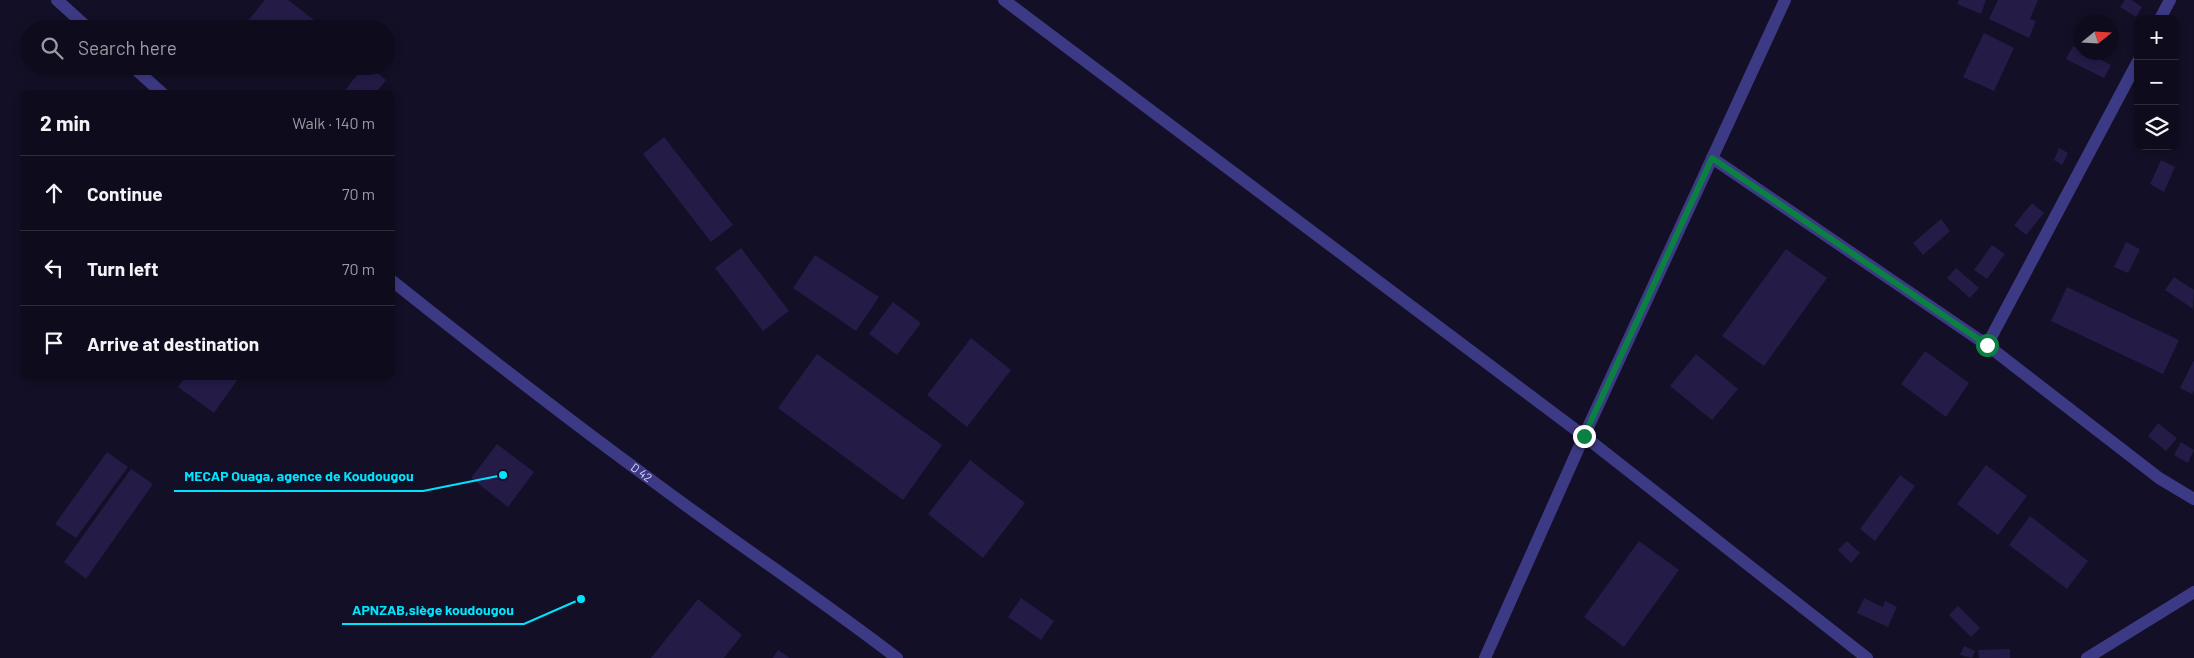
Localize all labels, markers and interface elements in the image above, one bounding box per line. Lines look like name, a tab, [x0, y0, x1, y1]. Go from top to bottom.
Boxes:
north arrow	[2074, 15, 2119, 60]
map controls	[2134, 15, 2179, 150]
button: +	[2134, 15, 2179, 60]
search box	[20, 20, 395, 75]
icon: search	[38, 34, 66, 62]
text: Search here	[78, 36, 177, 59]
button: −	[2134, 60, 2179, 105]
button: layers	[2134, 105, 2179, 150]
text: 2 min	[40, 110, 90, 135]
text: Walk · 140 m	[292, 113, 375, 132]
icon: ahead	[40, 179, 68, 207]
text: Continue	[87, 182, 163, 205]
text: 70 m	[342, 184, 375, 203]
icon: left	[40, 254, 68, 282]
text: Turn left	[87, 257, 158, 280]
text: 70 m	[342, 259, 375, 278]
icon: arrive	[40, 329, 68, 357]
text: Arrive at destination	[87, 332, 259, 355]
route start	[1976, 334, 1999, 357]
route end	[1573, 425, 1596, 448]
street label: D 42	[629, 460, 655, 484]
callout: MECAP Ouaga, agence de Koudougou	[174, 462, 423, 491]
text: MECAP Ouaga, agence de Koudougou	[184, 467, 414, 484]
callout: APNZAB,siège koudougou	[342, 595, 524, 624]
text: APNZAB,siège koudougou	[352, 601, 514, 618]

